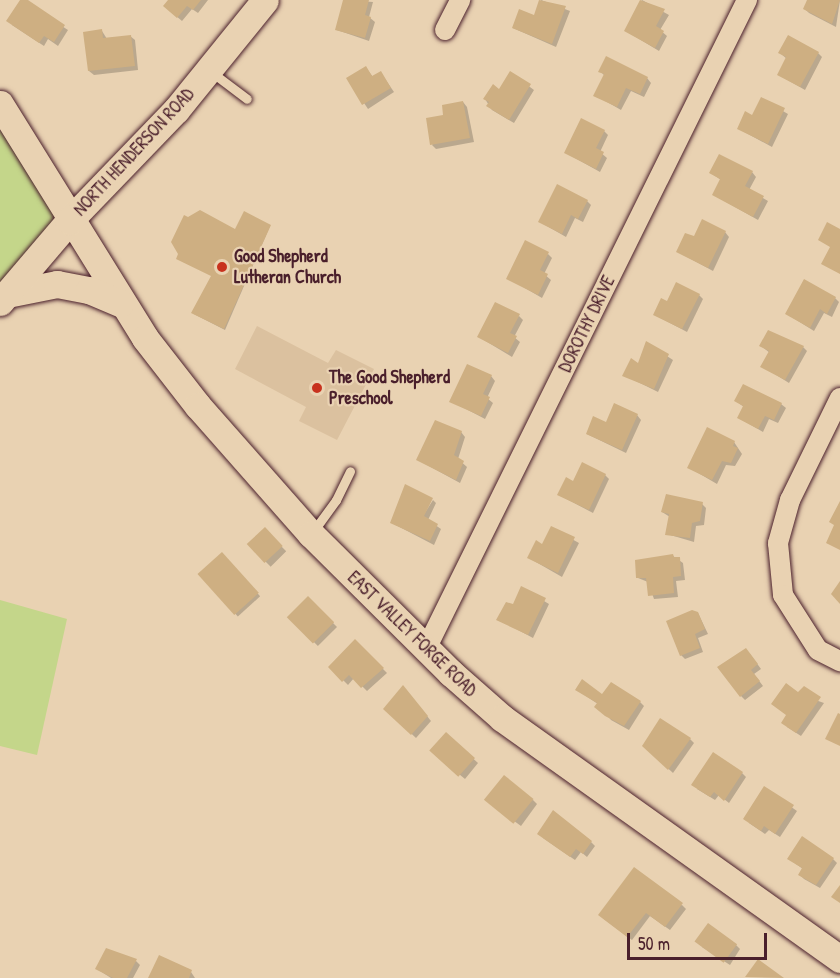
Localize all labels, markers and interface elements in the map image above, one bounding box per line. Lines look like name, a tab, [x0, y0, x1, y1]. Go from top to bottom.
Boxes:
street label: NORTH HENDERSON ROAD	[69, 84, 199, 220]
place label: Good Shepherd Lutheran Church	[234, 246, 341, 288]
marker: Good Shepherd Lutheran Church	[215, 260, 229, 274]
street label: DOROTHY DRIVE	[554, 272, 620, 376]
place label: The Good Shepherd Preschool	[329, 367, 450, 410]
marker: The Good Shepherd Preschool	[310, 381, 324, 395]
street label: EAST VALLEY FORGE ROAD	[343, 567, 481, 701]
scale bar	[630, 921, 770, 959]
text: 50 m	[638, 931, 670, 956]

